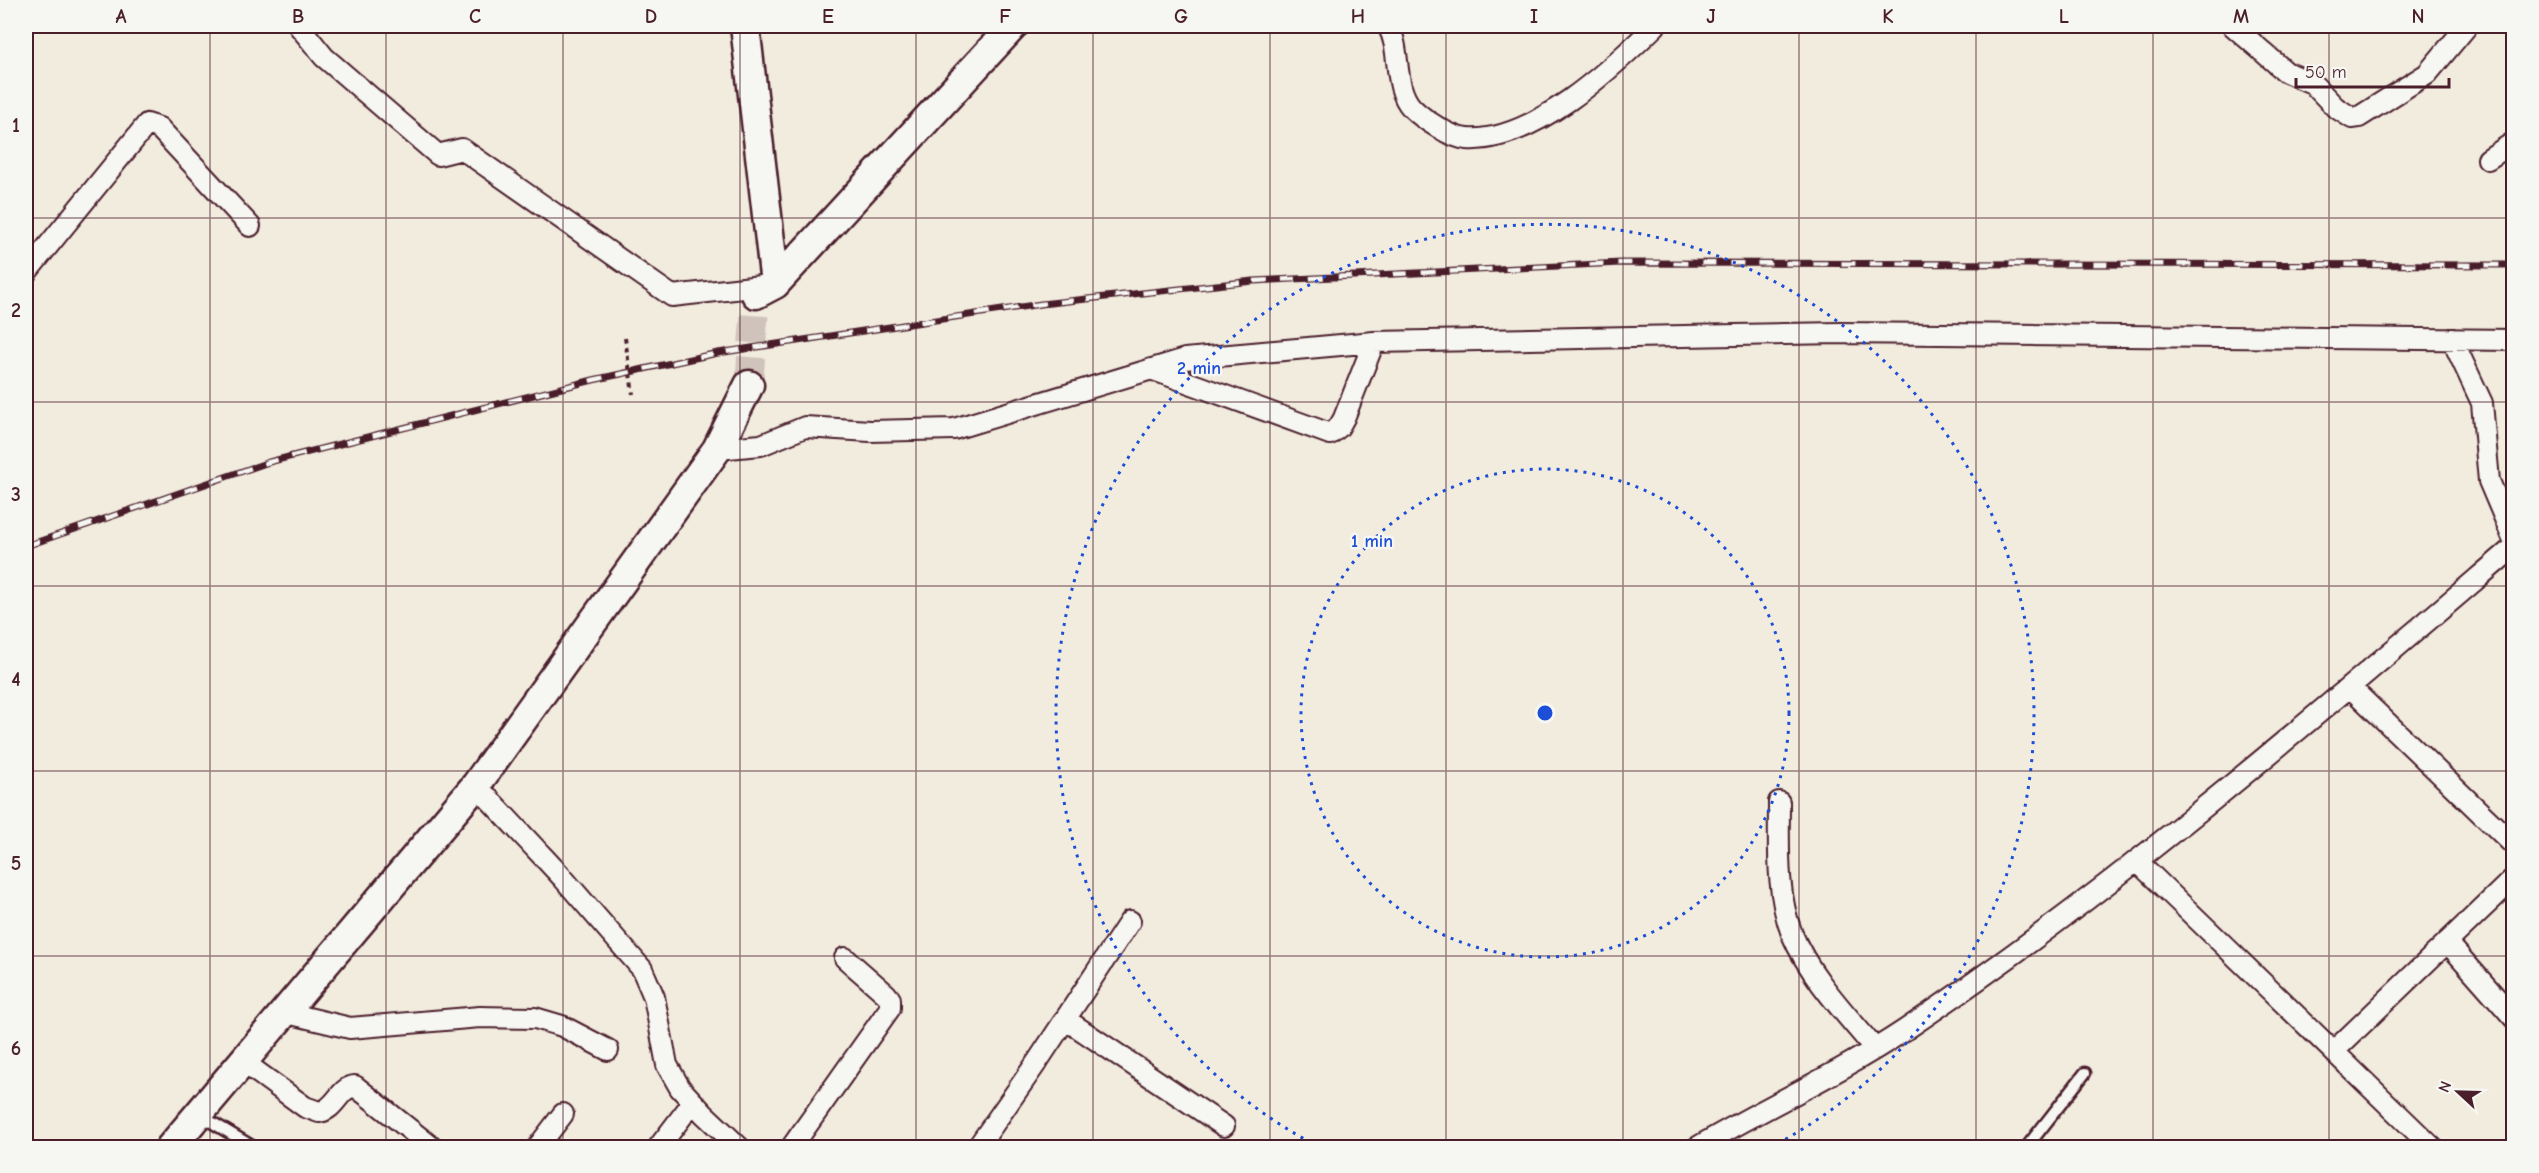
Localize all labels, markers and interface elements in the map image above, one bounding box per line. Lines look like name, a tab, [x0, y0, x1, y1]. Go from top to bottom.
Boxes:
text: A	[115, 5, 127, 28]
text: B	[292, 5, 304, 28]
text: C	[469, 5, 481, 28]
text: D	[645, 5, 657, 28]
text: E	[822, 5, 834, 28]
text: F	[999, 5, 1011, 28]
text: G	[1174, 5, 1188, 28]
text: H	[1351, 5, 1365, 28]
text: I	[1530, 5, 1538, 28]
text: J	[1706, 5, 1716, 28]
text: K	[1882, 5, 1894, 28]
text: L	[2059, 5, 2069, 28]
text: M	[2233, 5, 2249, 28]
text: N	[2411, 5, 2425, 28]
scale bar	[2296, 51, 2449, 89]
text: 50 m	[2305, 62, 2347, 83]
text: 1	[12, 114, 20, 137]
text: 2	[11, 299, 21, 322]
text: 2 min	[1177, 358, 1221, 379]
text: 3	[11, 483, 21, 506]
text: 1 min	[1351, 531, 1393, 552]
text: 4	[11, 668, 21, 691]
centre of rings	[1535, 703, 1555, 723]
text: 5	[11, 852, 21, 875]
text: 6	[11, 1037, 21, 1060]
north arrow	[2428, 1062, 2488, 1122]
text: N	[2435, 1079, 2455, 1095]

